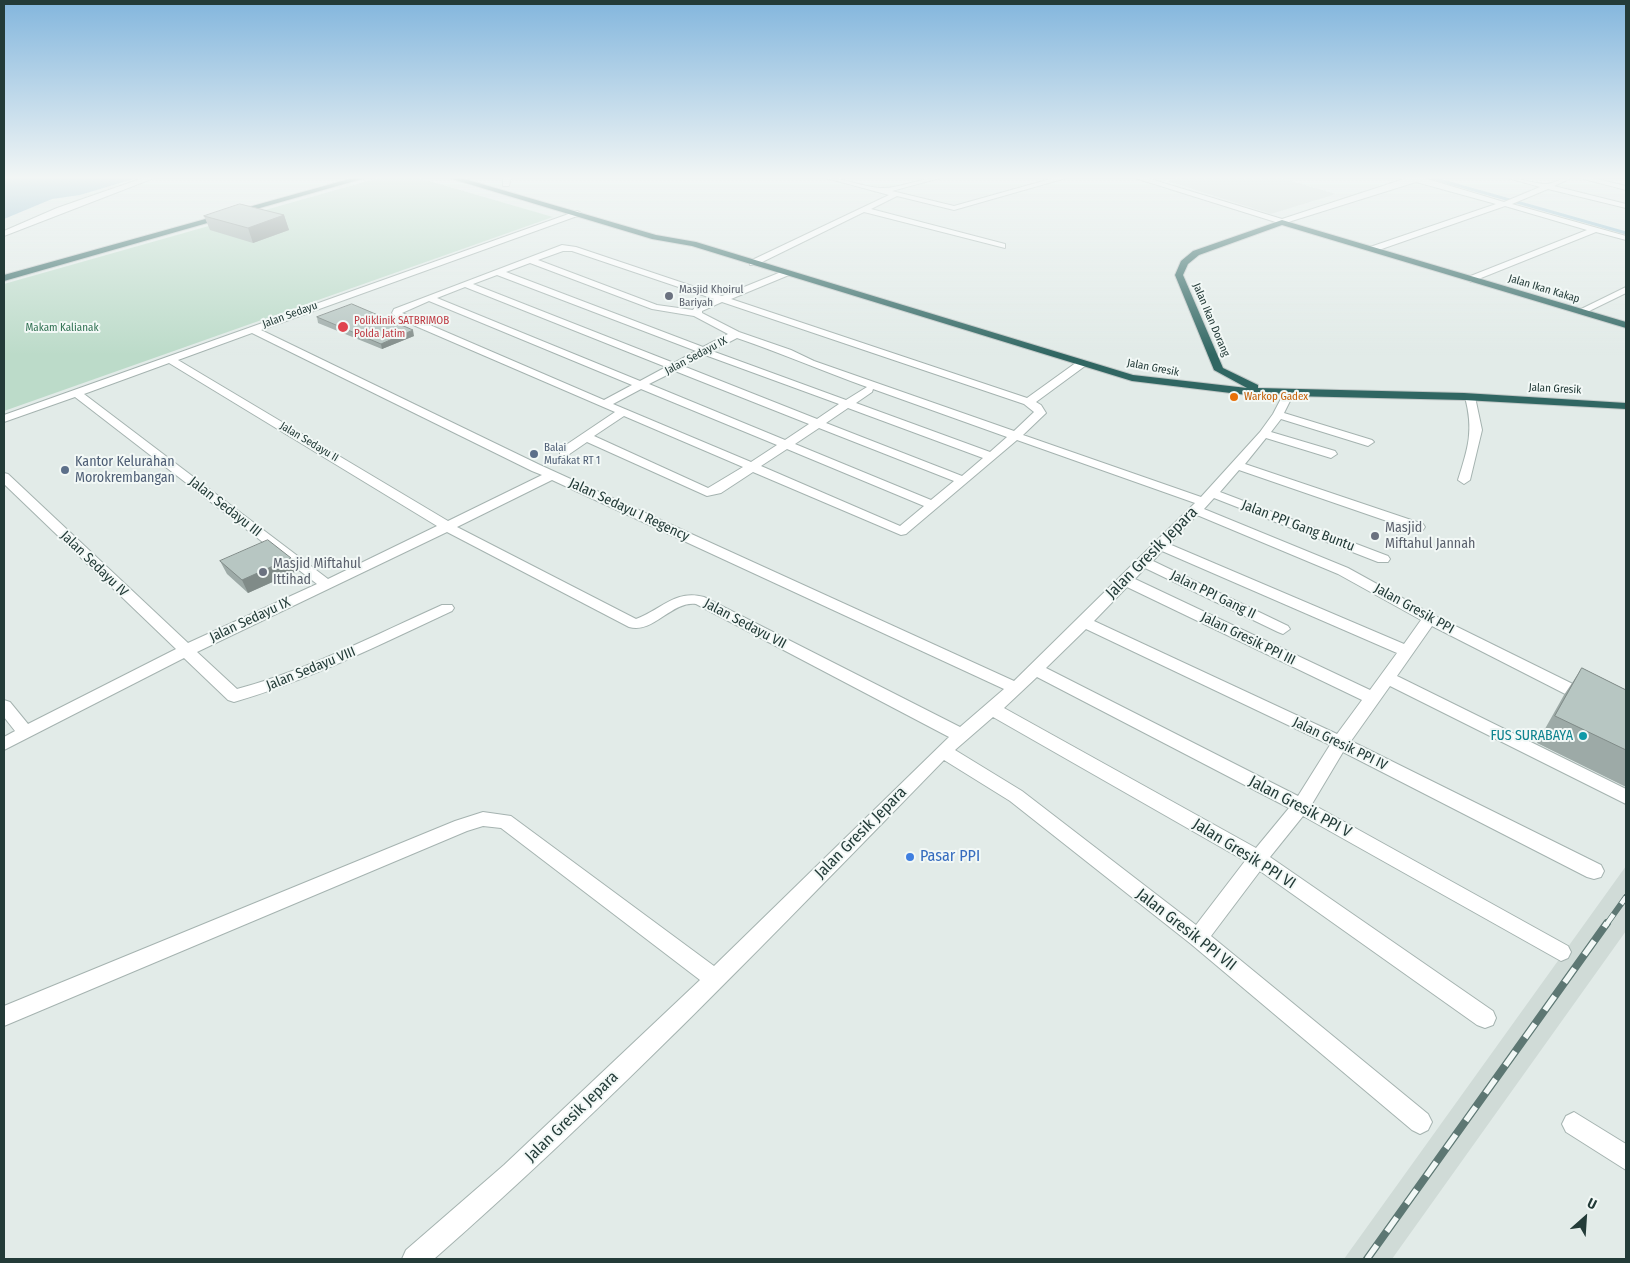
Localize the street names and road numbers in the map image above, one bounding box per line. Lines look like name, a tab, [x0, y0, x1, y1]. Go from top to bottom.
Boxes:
street label: Jalan Ikan Kakap	[1507, 272, 1581, 306]
street label: Jalan Ikan Dorang	[1190, 281, 1232, 359]
street label: Jalan Sedayu	[261, 299, 319, 331]
street label: Jalan Sedayu IX	[663, 334, 729, 378]
street label: Jalan Gresik	[1126, 356, 1180, 380]
street label: Jalan Gresik	[1528, 381, 1582, 397]
street label: Jalan Sedayu II	[277, 419, 341, 465]
street label: Jalan Sedayu III	[185, 473, 265, 541]
street label: Jalan Sedayu I Regency	[566, 475, 692, 545]
street label: Jalan PPI Gang Buntu	[1239, 497, 1357, 555]
street label: Jalan Gresik Jepara	[1102, 503, 1202, 603]
street label: Jalan Sedayu IV	[57, 528, 131, 600]
street label: Jalan PPI Gang II	[1168, 567, 1258, 623]
street label: Jalan Gresik PPI	[1371, 580, 1457, 638]
street label: Jalan Sedayu IX	[207, 594, 293, 646]
street label: Jalan Sedayu VII	[701, 595, 789, 653]
street label: Jalan Gresik PPI III	[1198, 609, 1298, 669]
street label: Jalan Sedayu VIII	[264, 643, 358, 695]
street label: Jalan Gresik PPI IV	[1290, 714, 1390, 774]
street label: Jalan Gresik PPI V	[1245, 772, 1355, 842]
street label: Jalan Gresik Jepara	[811, 783, 911, 883]
street label: Jalan Gresik PPI VI	[1189, 815, 1299, 893]
street label: Jalan Gresik PPI VII	[1132, 885, 1240, 975]
street label: Jalan Gresik Jepara	[521, 1068, 623, 1166]

